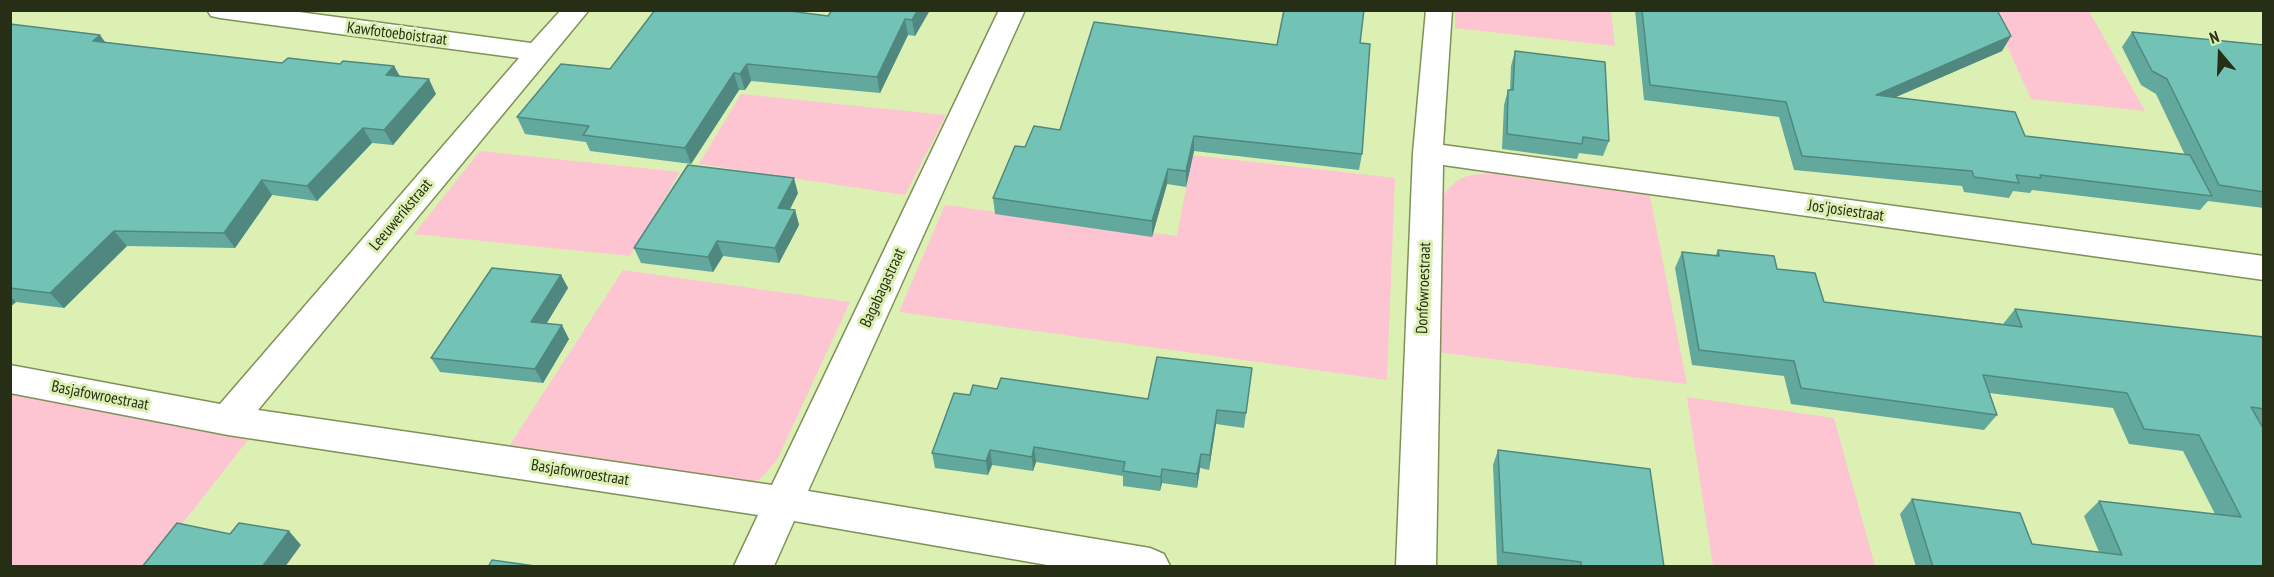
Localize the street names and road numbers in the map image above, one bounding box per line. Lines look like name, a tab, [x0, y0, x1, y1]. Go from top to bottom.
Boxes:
street label: Kawfotoeboistraat	[346, 18, 448, 50]
street label: Leeuwerikstraat	[366, 175, 436, 255]
street label: Jos'josiestraat	[1807, 196, 1885, 226]
street label: Donfowroestraat	[1413, 242, 1435, 334]
street label: Bagabagastraat	[856, 245, 910, 331]
street label: Basjafowroestraat	[50, 377, 150, 415]
street label: Basjafowroestraat	[530, 456, 630, 490]

